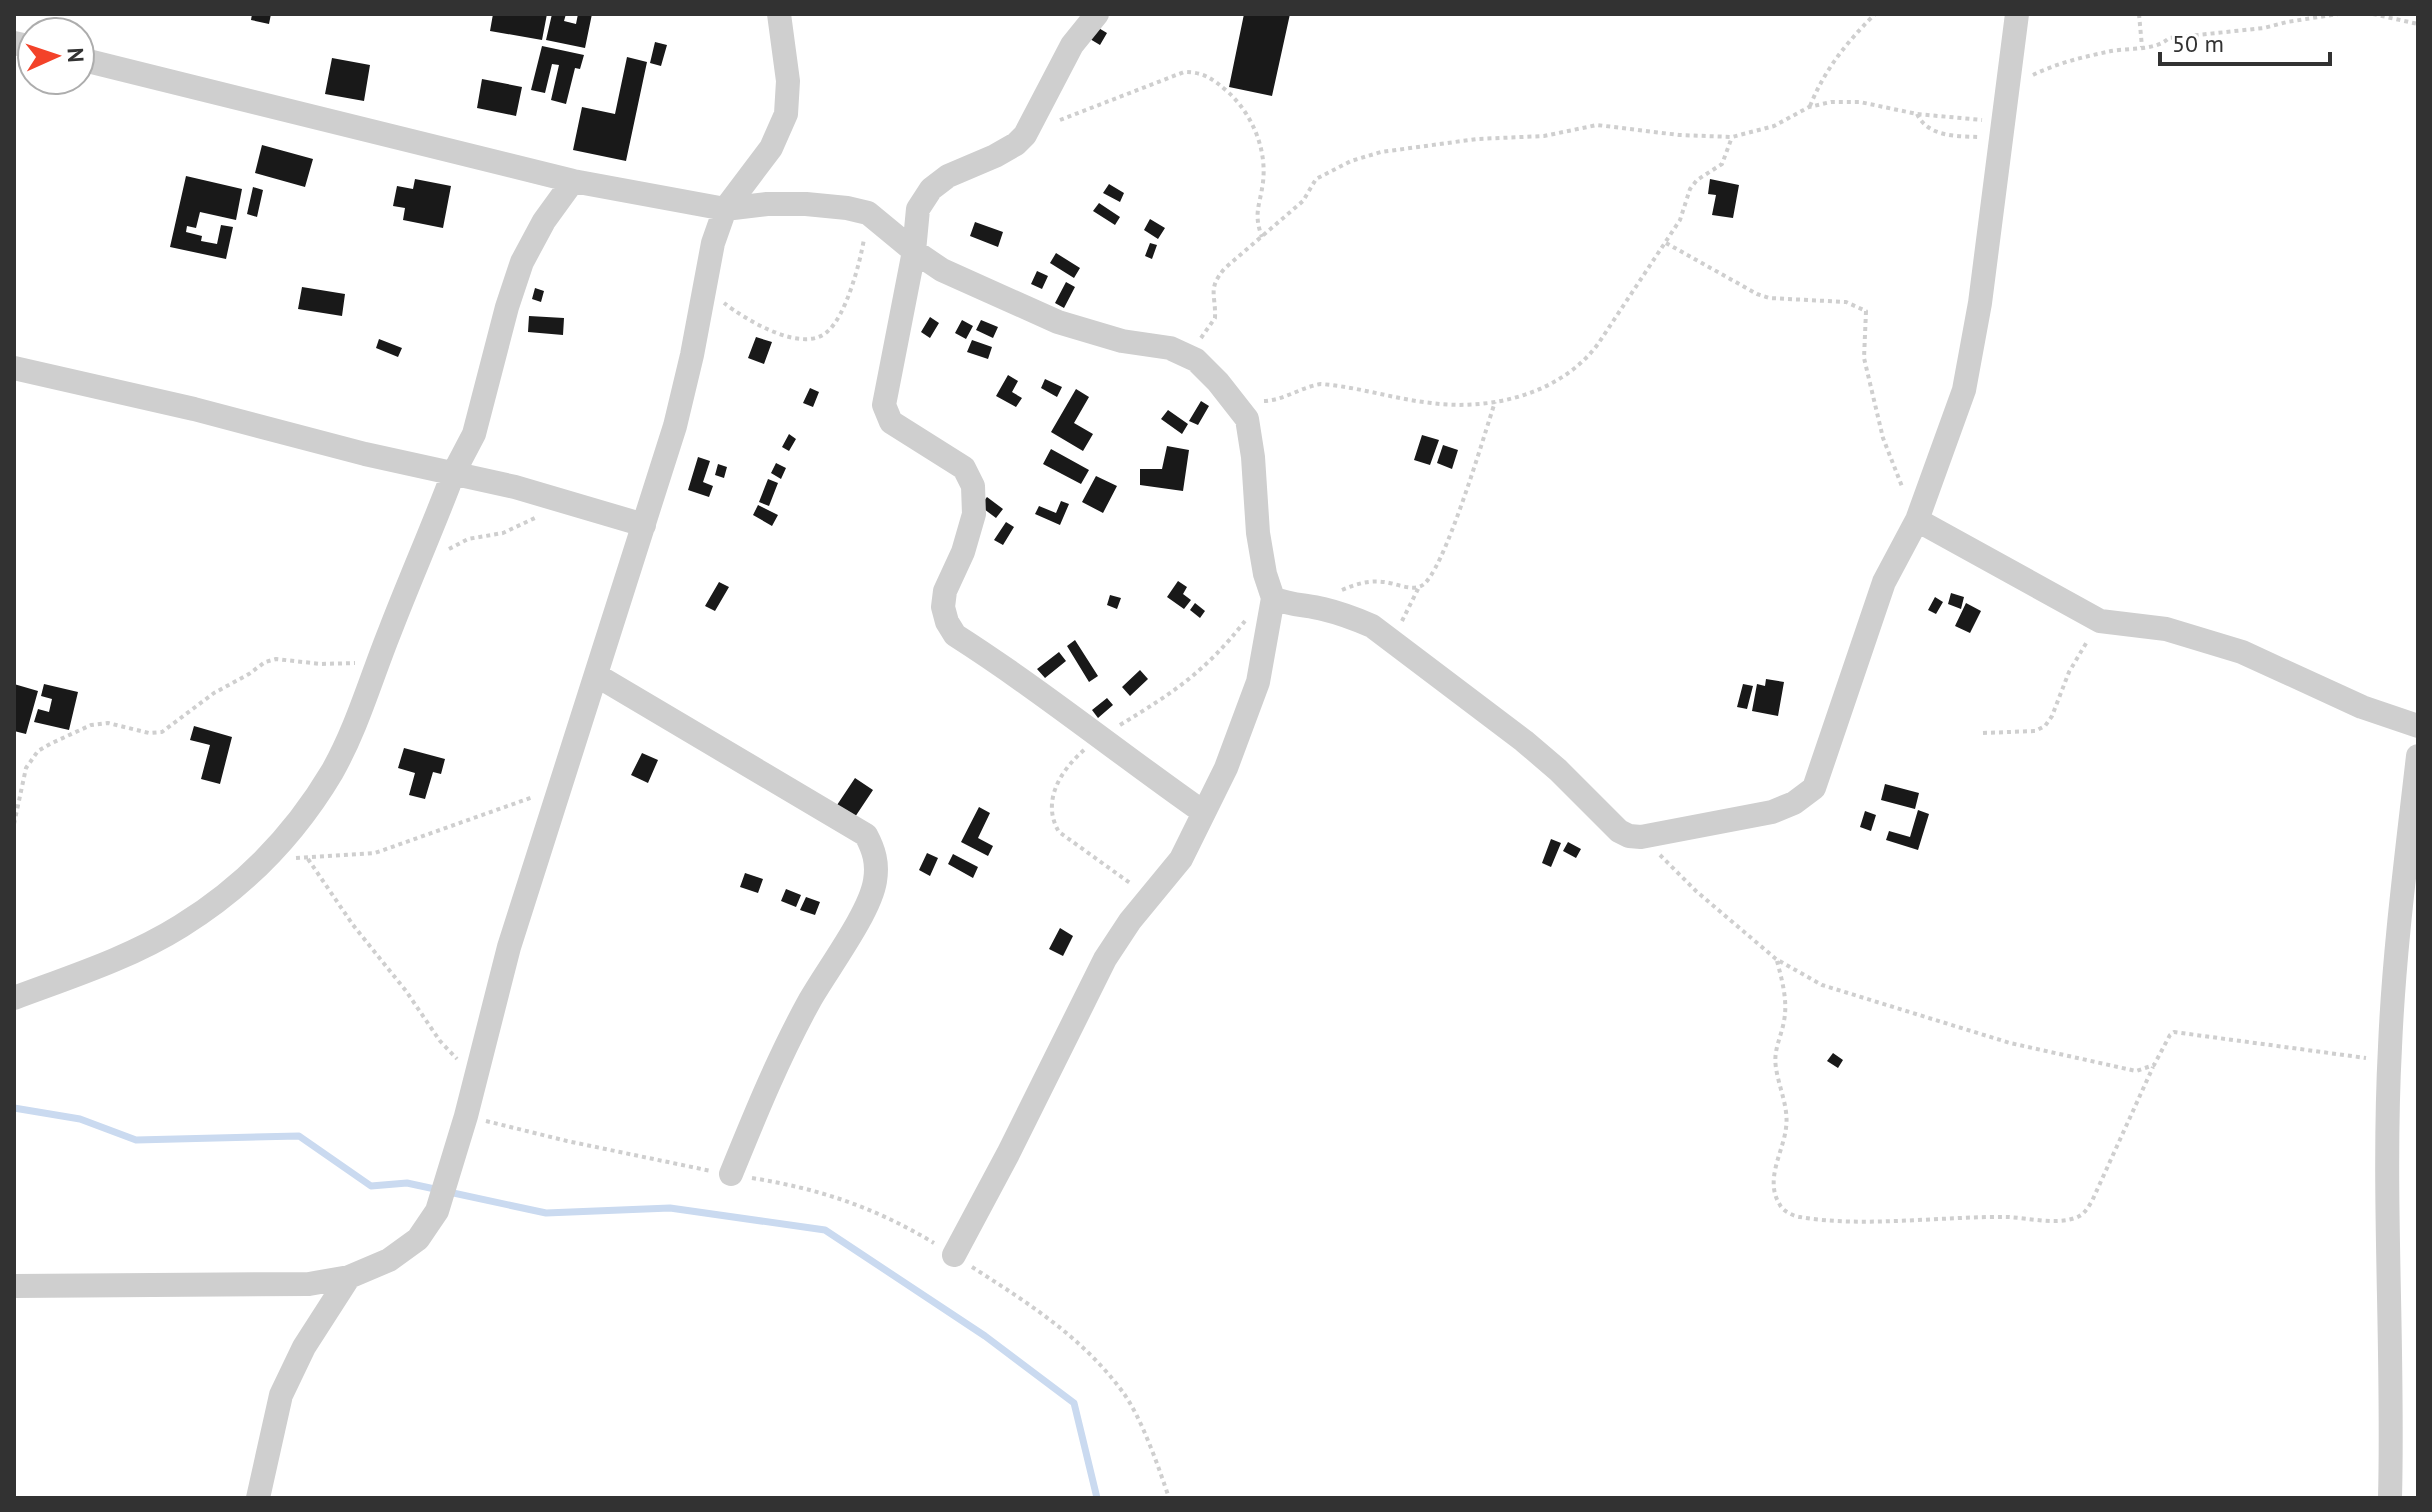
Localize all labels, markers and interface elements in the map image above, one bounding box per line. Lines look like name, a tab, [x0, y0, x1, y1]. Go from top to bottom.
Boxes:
north arrow	[16, 16, 96, 96]
scale bar	[2160, 16, 2330, 66]
text: 50 m	[2172, 28, 2224, 59]
text: N	[62, 47, 90, 63]

